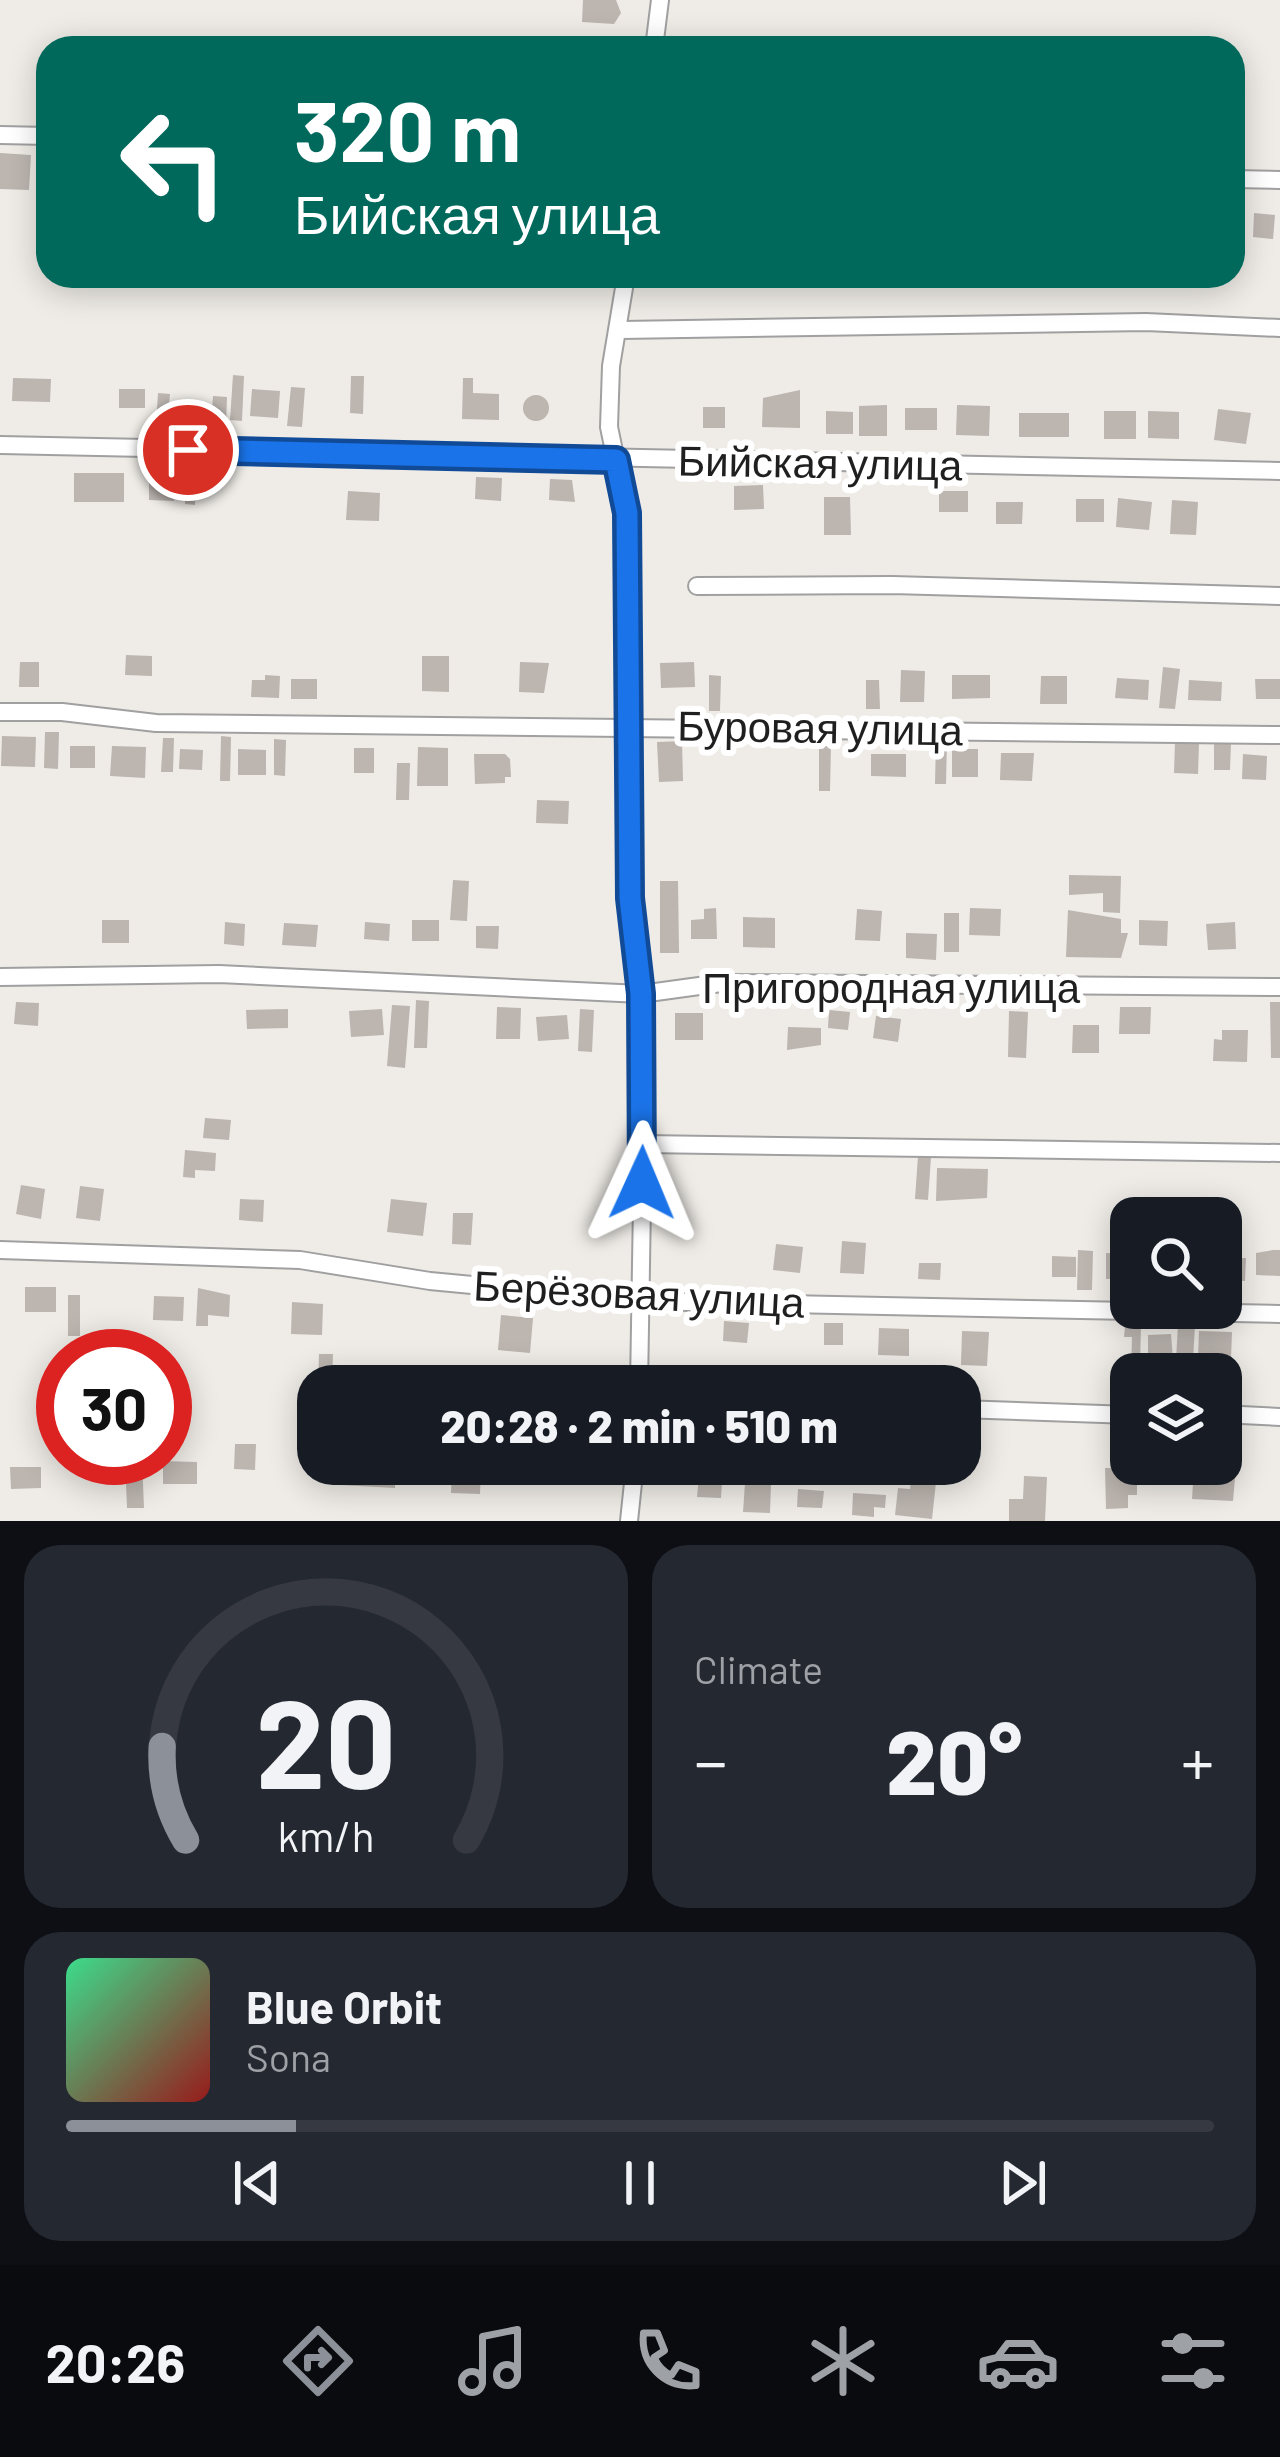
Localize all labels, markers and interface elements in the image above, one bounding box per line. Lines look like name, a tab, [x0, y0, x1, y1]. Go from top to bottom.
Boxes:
text: 320 m	[294, 78, 521, 179]
icon: left	[96, 84, 252, 240]
text: Бийская улица	[294, 180, 660, 245]
pin	[137, 399, 239, 501]
icon: arrive	[155, 417, 221, 483]
street label: Бийская улица	[677, 434, 963, 489]
street label: Буровая улица	[677, 699, 964, 755]
street label: Пригородная улица	[702, 961, 1081, 1012]
position arrow	[579, 1120, 705, 1246]
map controls	[1110, 1197, 1242, 1485]
button: search	[1110, 1197, 1242, 1329]
street label: Берёзовая улица	[472, 1258, 807, 1327]
speed limit sign: 30	[36, 1329, 192, 1485]
button: layers	[1110, 1353, 1242, 1485]
text: 20:28 · 2 min · 510 m	[440, 1398, 838, 1452]
text: Climate	[694, 1645, 823, 1692]
text: 20	[255, 1664, 397, 1814]
text: 20°	[886, 1705, 1022, 1813]
text: −	[694, 1720, 727, 1799]
text: +	[1181, 1720, 1214, 1799]
text: km/h	[277, 1808, 375, 1860]
text: Blue Orbit	[246, 1979, 442, 2033]
text: Sona	[246, 2033, 331, 2080]
icon: previous	[224, 2150, 290, 2216]
icon: pause	[607, 2150, 673, 2216]
icon: next	[990, 2150, 1056, 2216]
icon: directions	[276, 2319, 360, 2403]
icon: music	[451, 2319, 535, 2403]
icon: phone	[626, 2319, 710, 2403]
icon: climate	[801, 2319, 885, 2403]
icon: car	[976, 2319, 1060, 2403]
icon: filters	[1151, 2319, 1235, 2403]
text: 20:26	[45, 2329, 185, 2394]

